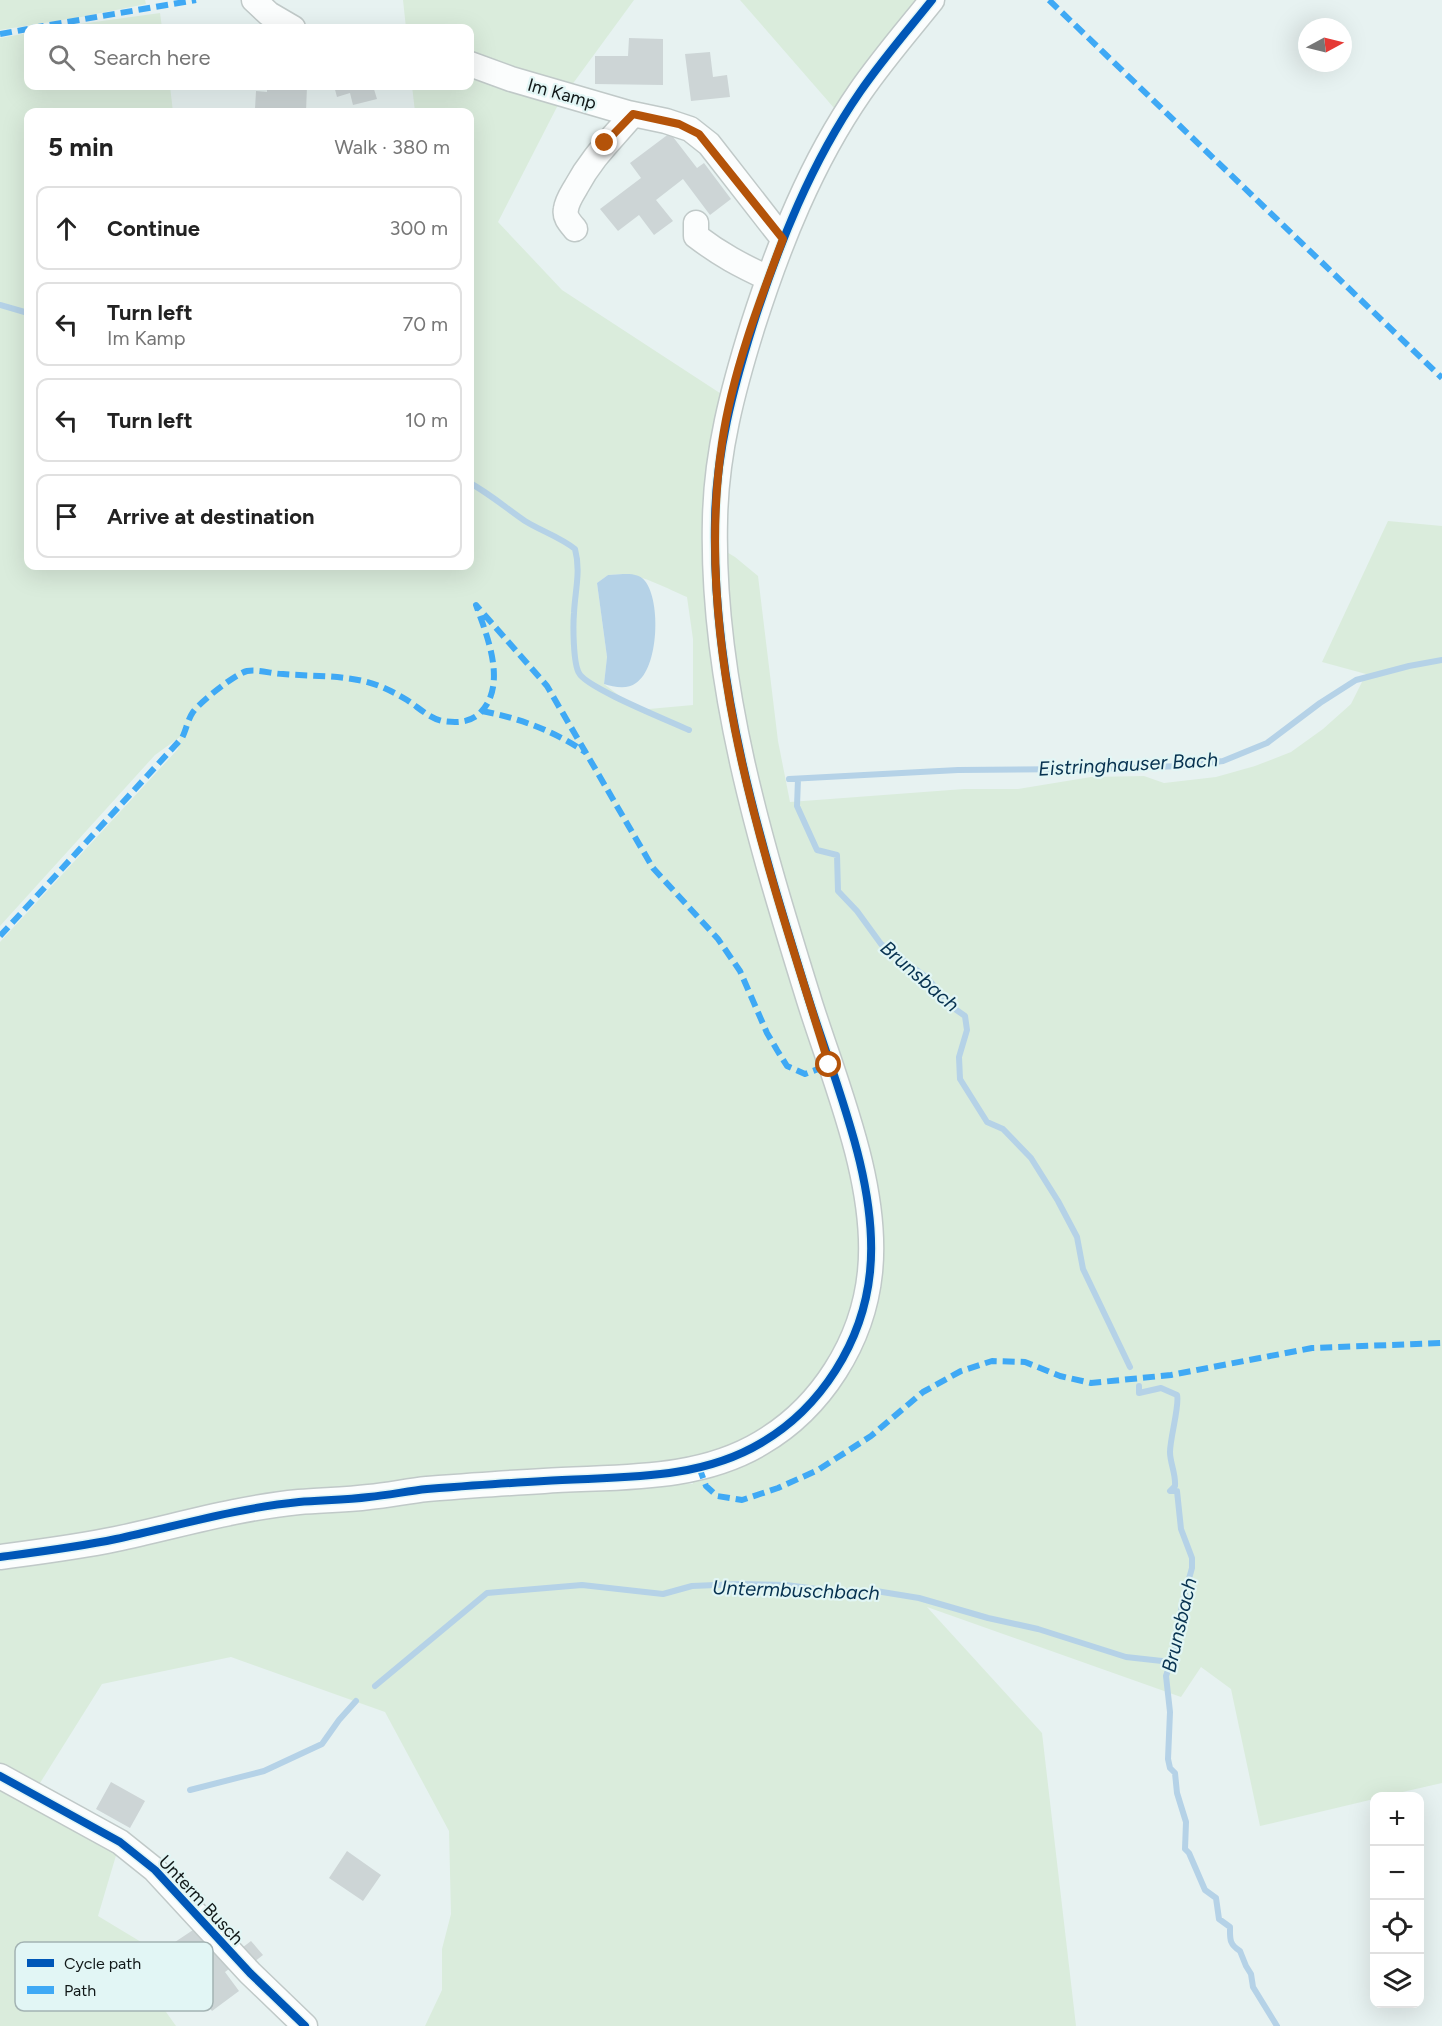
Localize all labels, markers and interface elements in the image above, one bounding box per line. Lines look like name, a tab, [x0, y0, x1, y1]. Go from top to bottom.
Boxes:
north arrow	[1298, 18, 1352, 72]
search box	[24, 24, 474, 90]
icon: search	[45, 41, 78, 74]
text: Search here	[93, 44, 211, 71]
street label: Im Kamp	[525, 74, 599, 114]
route end	[591, 129, 617, 155]
text: 5 min	[48, 131, 114, 163]
text: Walk · 380 m	[334, 135, 450, 159]
icon: ahead	[50, 212, 83, 245]
text: Continue	[107, 215, 200, 242]
text: 300 m	[390, 216, 448, 240]
text: Turn left	[107, 299, 193, 326]
icon: left	[50, 308, 83, 341]
text: 70 m	[402, 312, 448, 336]
text: Im Kamp	[107, 326, 185, 350]
icon: left	[50, 404, 83, 437]
text: Turn left	[107, 407, 193, 434]
text: 10 m	[405, 408, 448, 432]
icon: arrive	[50, 500, 83, 533]
text: Arrive at destination	[107, 503, 315, 530]
water label: Eistringhauser Bach	[1037, 747, 1219, 781]
water label: Brunsbach	[876, 935, 964, 1017]
route start	[815, 1051, 841, 1077]
water label: Untermbuschbach	[712, 1575, 880, 1605]
water label: Brunsbach	[1156, 1575, 1202, 1675]
map controls	[1370, 1792, 1424, 2008]
button: +	[1370, 1792, 1424, 1846]
button: −	[1370, 1846, 1424, 1900]
street label: Unterm Busch	[154, 1851, 248, 1949]
button: locate	[1370, 1900, 1424, 1954]
legend	[15, 1942, 213, 2011]
text: Cycle path	[64, 1954, 141, 1973]
button: layers	[1370, 1954, 1424, 2008]
text: Path	[64, 1981, 96, 2000]

